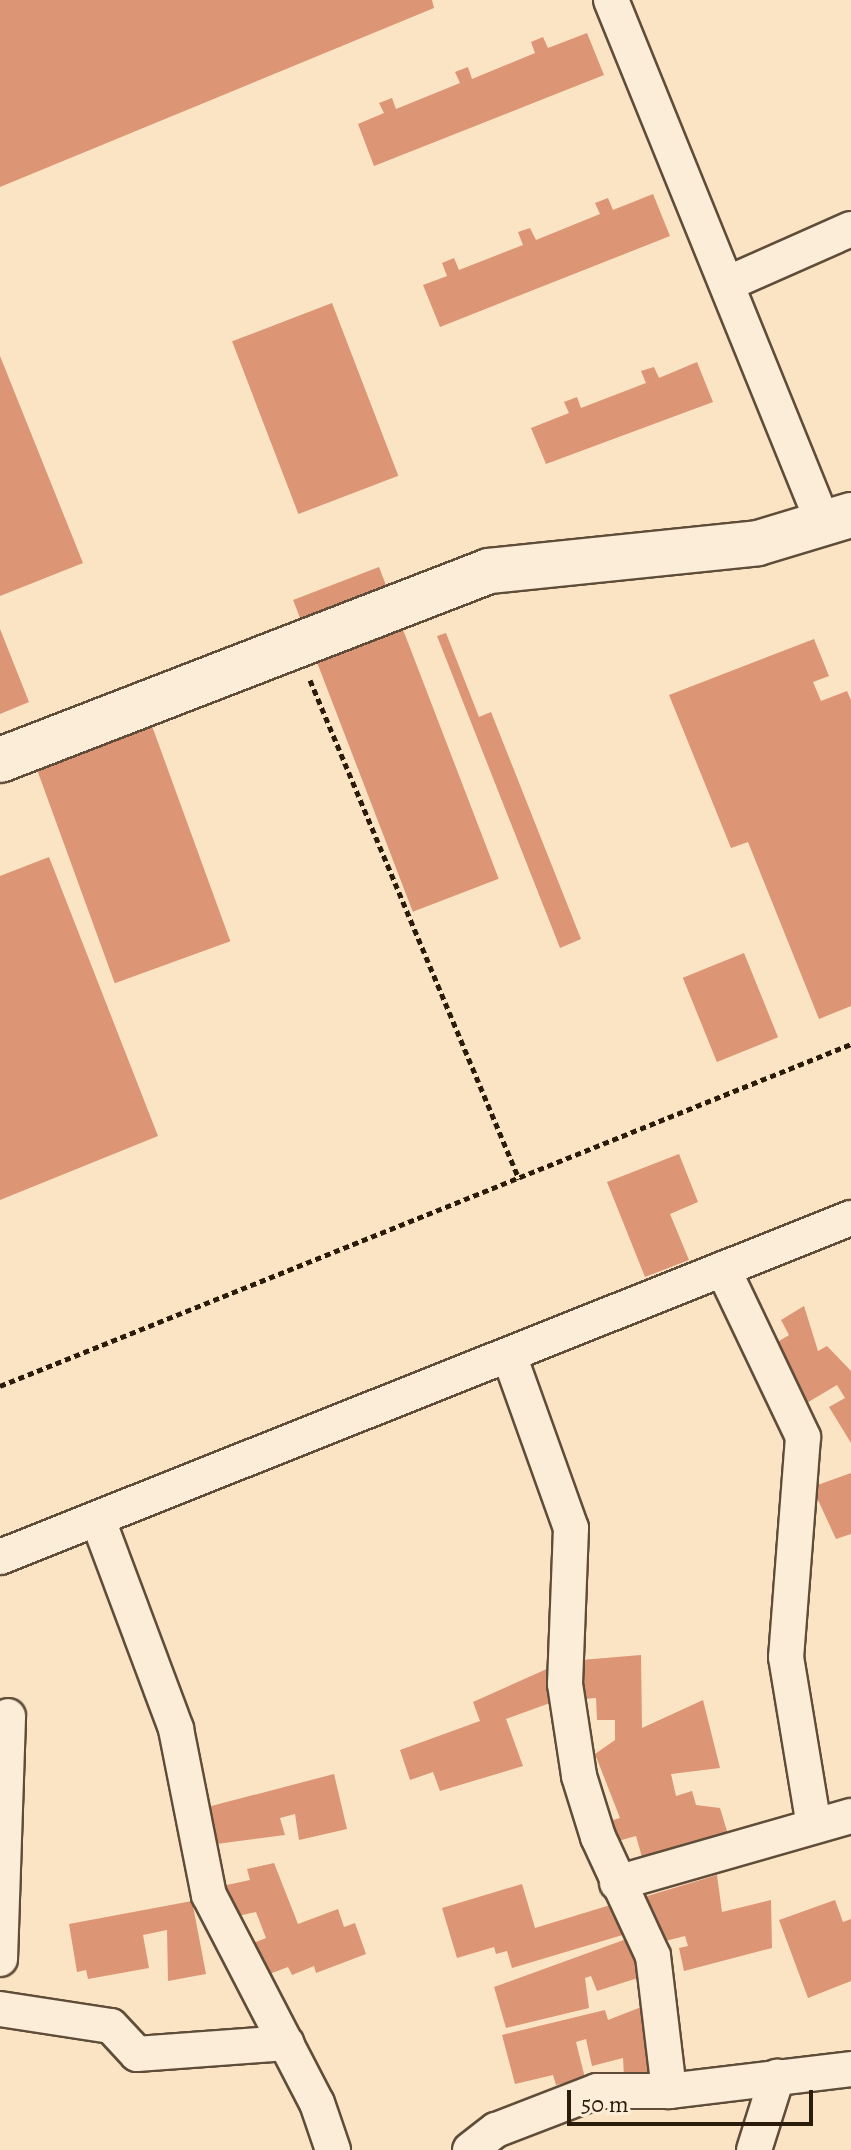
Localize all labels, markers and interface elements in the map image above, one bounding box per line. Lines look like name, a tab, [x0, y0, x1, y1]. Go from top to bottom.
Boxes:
scale bar	[571, 2074, 817, 2124]
text: 50 m	[581, 2088, 629, 2120]

